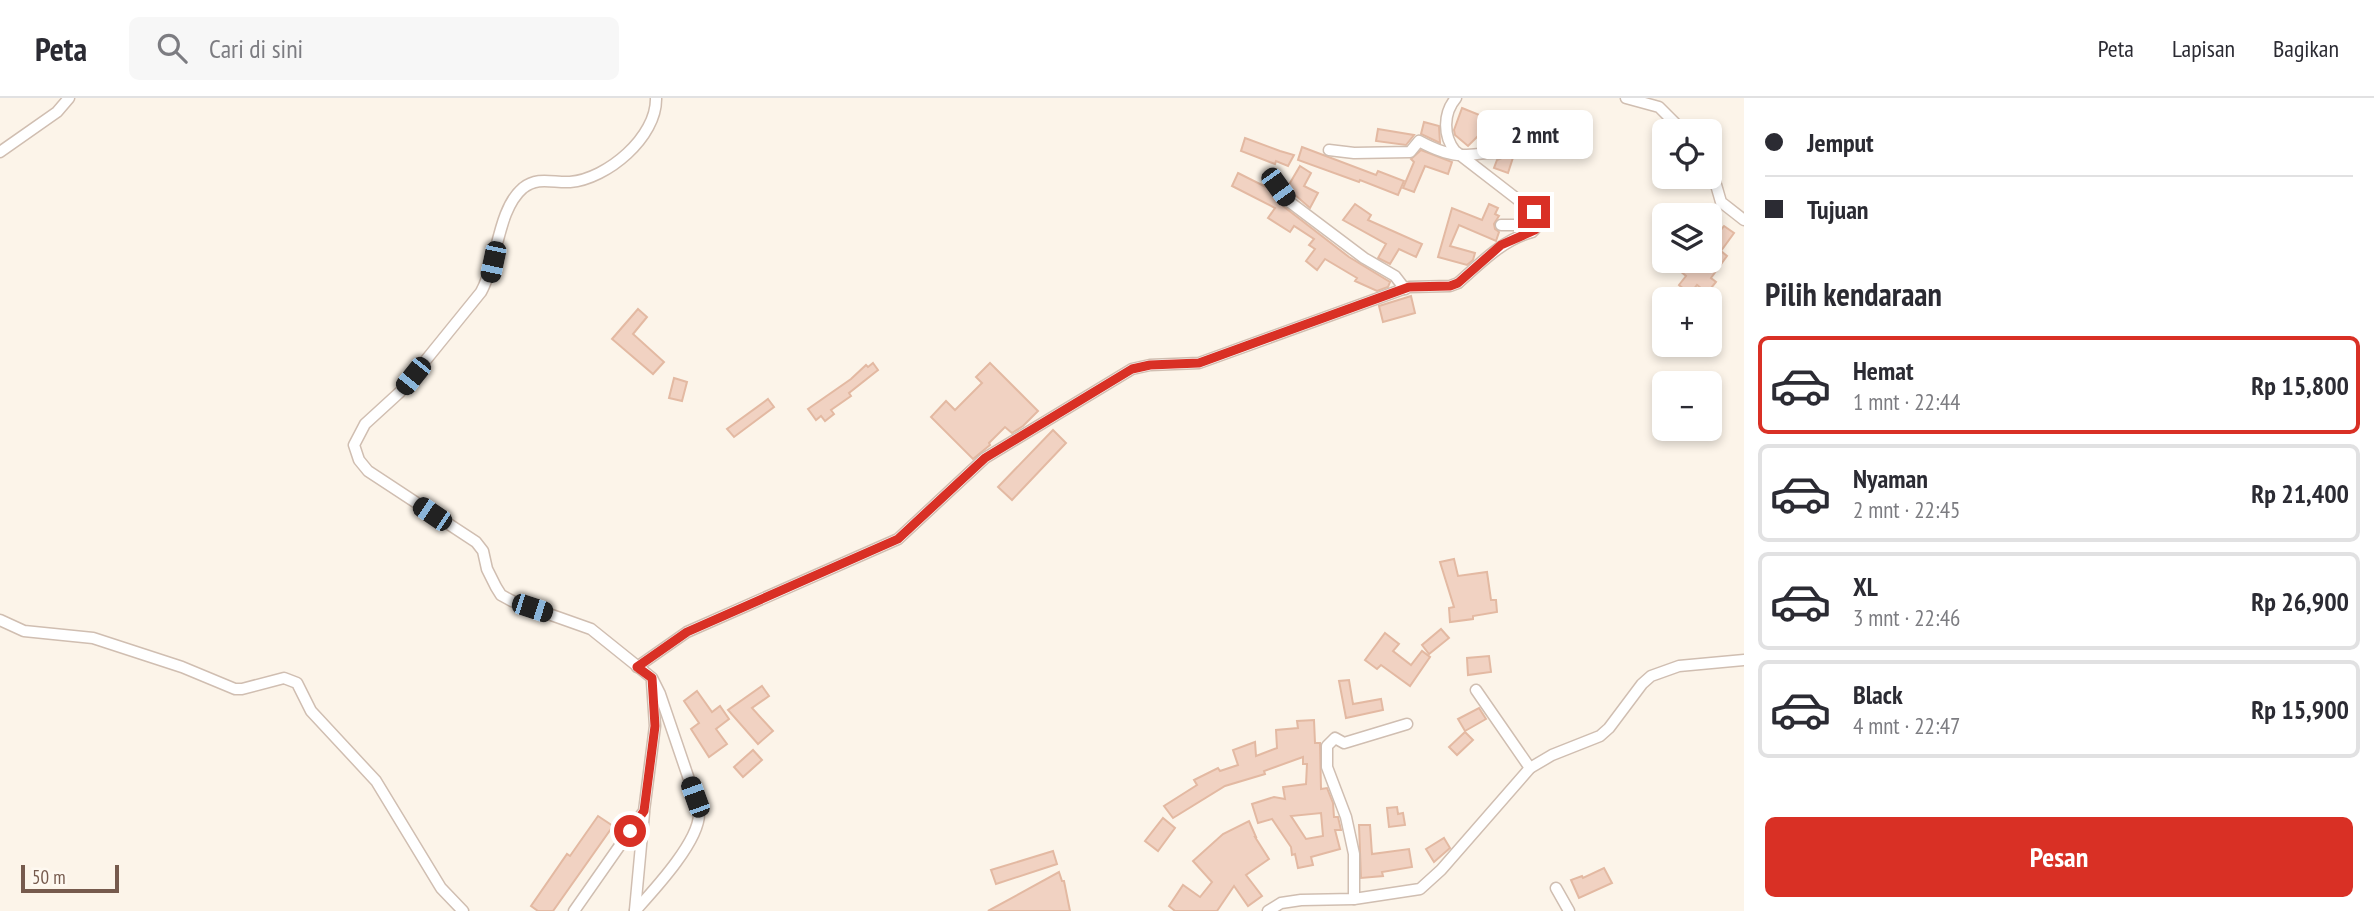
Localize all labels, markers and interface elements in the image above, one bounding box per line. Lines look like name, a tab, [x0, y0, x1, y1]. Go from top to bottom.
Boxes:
search box	[129, 17, 619, 80]
text: Peta	[35, 27, 87, 70]
icon: search	[153, 29, 191, 67]
text: Cari di sini	[209, 32, 303, 65]
text: Peta	[2098, 33, 2134, 64]
text: Lapisan	[2172, 33, 2235, 64]
text: Bagikan	[2273, 33, 2339, 64]
callout: 2 mnt	[1476, 110, 1592, 159]
map controls	[1652, 119, 1722, 441]
button: locate	[1652, 119, 1722, 189]
text: 2 mnt	[1511, 120, 1559, 149]
text: Jemput	[1807, 126, 1874, 159]
car	[1258, 164, 1299, 210]
text: Tujuan	[1807, 193, 1869, 226]
route end	[1518, 196, 1550, 228]
button: layers	[1652, 203, 1722, 273]
car	[479, 239, 508, 285]
text: Pilih kendaraan	[1765, 273, 1942, 315]
button: +	[1652, 287, 1722, 357]
car	[392, 353, 435, 399]
icon: car	[1769, 354, 1832, 417]
text: Hemat	[1853, 354, 1914, 387]
text: Rp 15,800	[2251, 369, 2349, 402]
button: −	[1652, 371, 1722, 441]
text: 1 mnt · 22:44	[1853, 387, 1960, 416]
icon: car	[1769, 462, 1832, 525]
text: Nyaman	[1853, 462, 1928, 495]
text: Rp 21,400	[2251, 477, 2349, 510]
car	[409, 494, 456, 534]
text: 2 mnt · 22:45	[1853, 495, 1960, 524]
icon: car	[1769, 570, 1832, 633]
text: XL	[1853, 570, 1878, 603]
text: Rp 26,900	[2251, 585, 2349, 618]
car	[509, 592, 556, 624]
text: 3 mnt · 22:46	[1853, 603, 1960, 632]
icon: car	[1769, 678, 1832, 741]
text: Black	[1853, 678, 1903, 711]
text: Rp 15,900	[2251, 693, 2349, 726]
text: 4 mnt · 22:47	[1853, 711, 1960, 740]
car	[678, 774, 713, 820]
route start	[614, 815, 646, 847]
button: Pesan	[1765, 817, 2353, 897]
scale bar	[21, 862, 119, 894]
text: 50 m	[32, 865, 66, 889]

